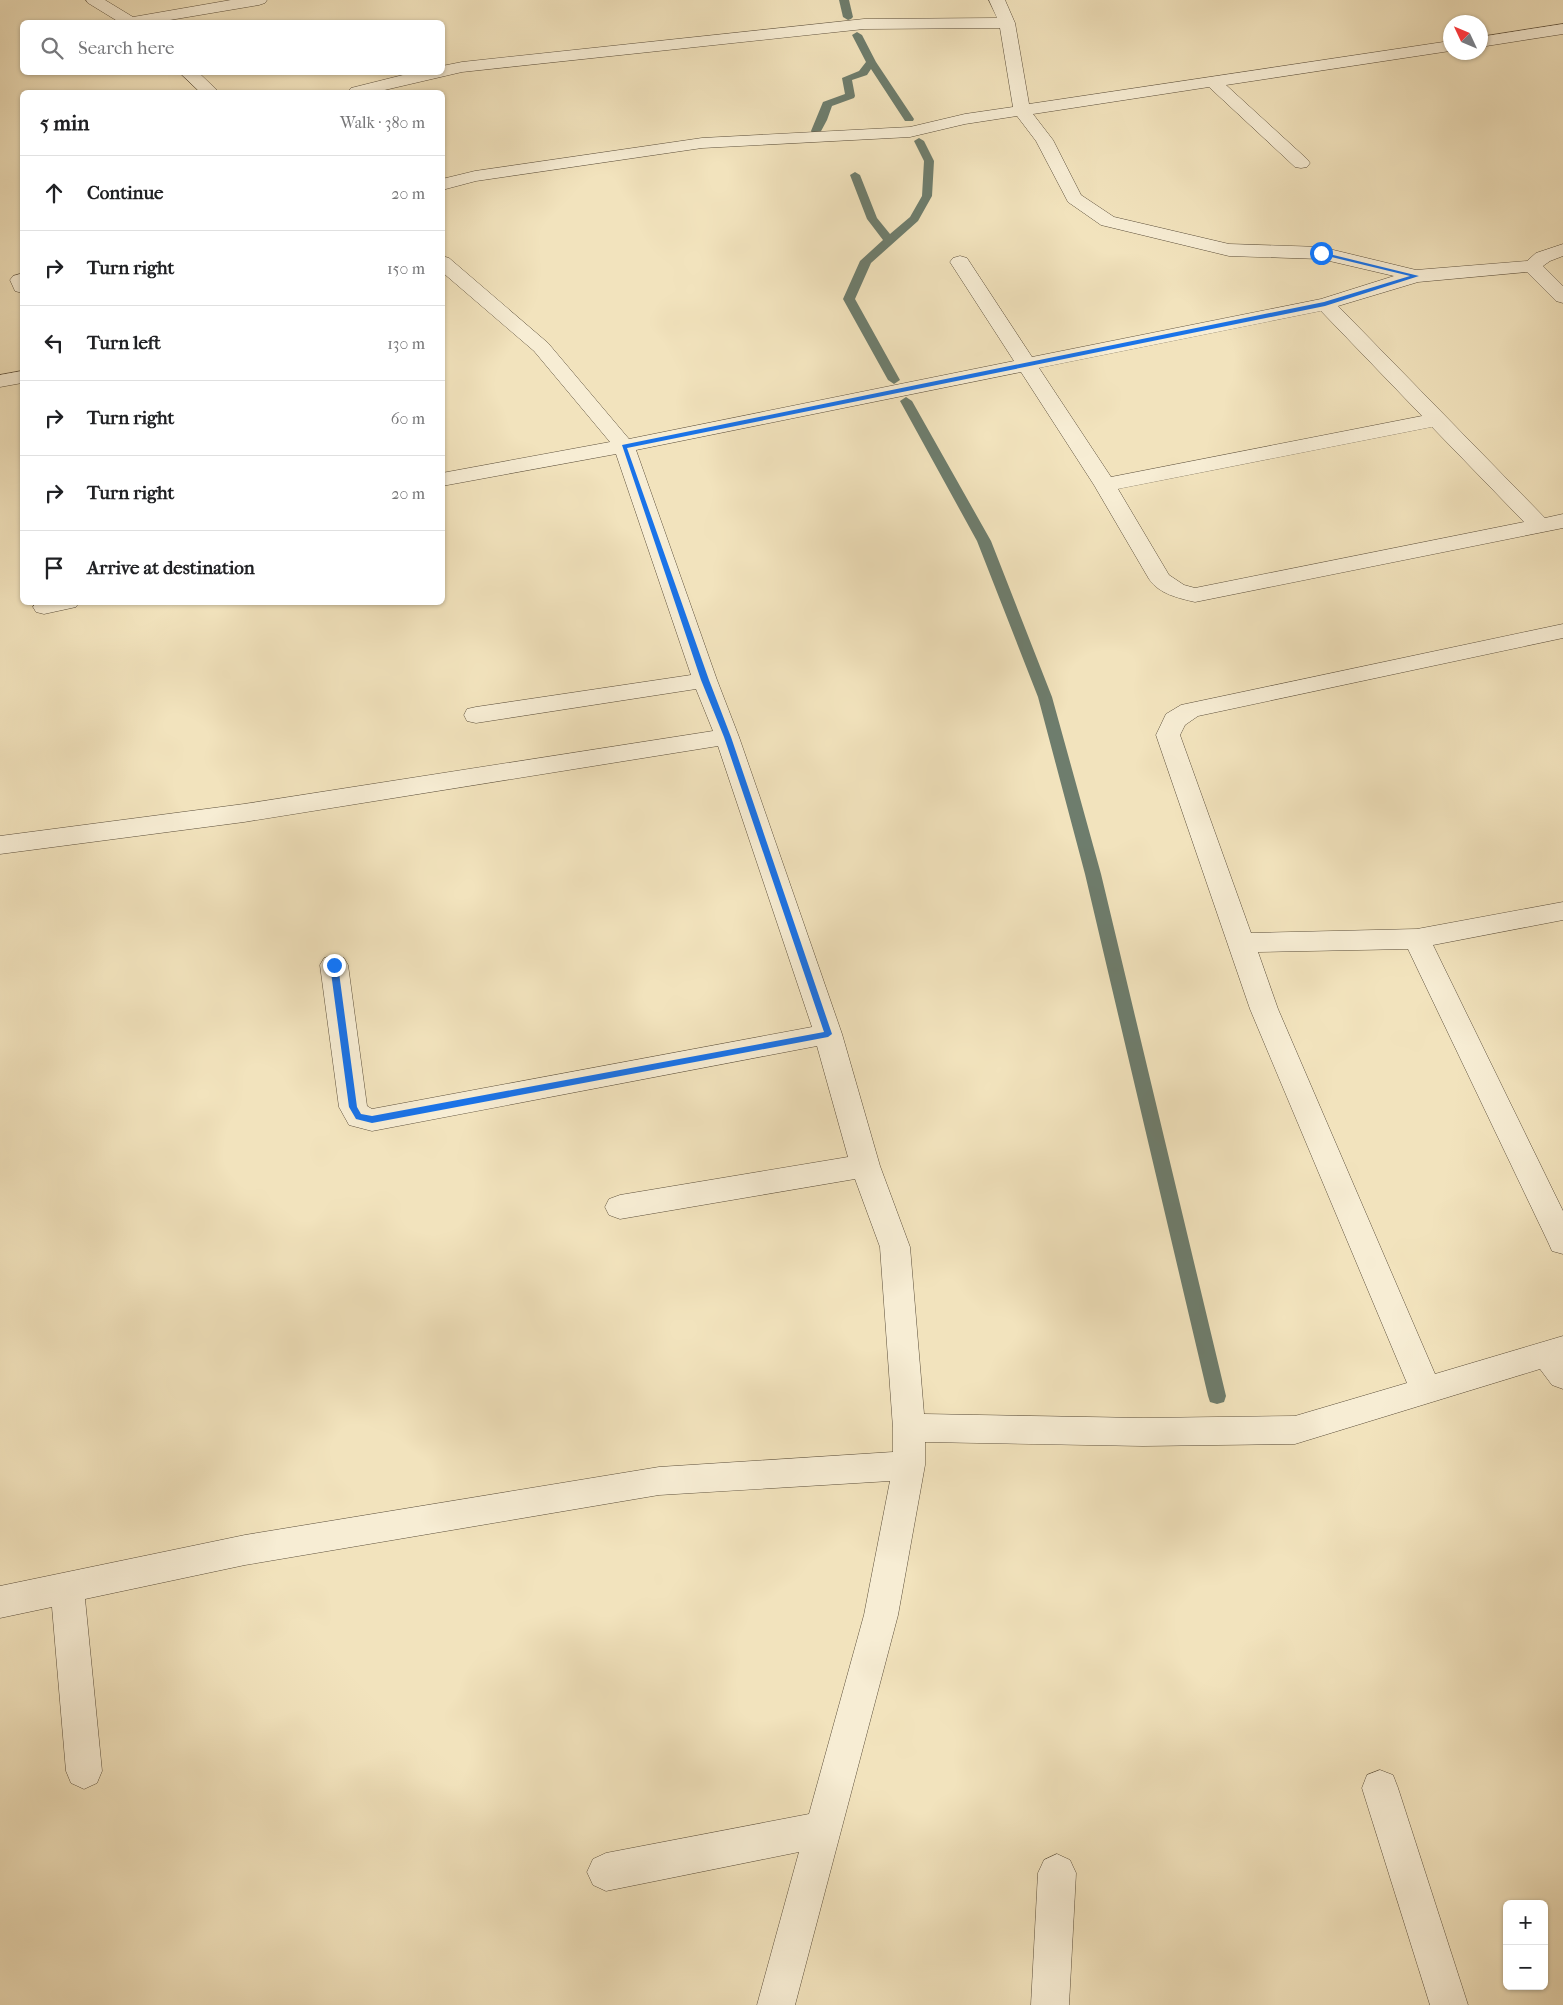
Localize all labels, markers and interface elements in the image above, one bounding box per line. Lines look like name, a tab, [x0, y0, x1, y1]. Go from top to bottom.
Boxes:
north arrow	[1443, 15, 1488, 60]
search box	[20, 20, 445, 75]
icon: search	[38, 34, 66, 62]
text: Search here	[78, 37, 174, 59]
text: 5 min	[40, 111, 89, 135]
text: Walk · 380 m	[340, 113, 425, 132]
icon: ahead	[40, 179, 68, 207]
text: Continue	[87, 182, 163, 204]
text: 20 m	[391, 184, 425, 203]
route start	[1310, 242, 1333, 265]
icon: right	[40, 254, 68, 282]
text: Turn right	[87, 257, 174, 279]
text: 150 m	[387, 259, 425, 278]
icon: left	[40, 329, 68, 357]
text: Turn left	[87, 332, 161, 354]
text: 130 m	[387, 334, 425, 353]
icon: right	[40, 404, 68, 432]
text: Turn right	[87, 407, 174, 429]
text: 60 m	[391, 409, 425, 428]
icon: right	[40, 479, 68, 507]
text: Turn right	[87, 482, 174, 504]
text: 20 m	[391, 484, 425, 503]
icon: arrive	[40, 554, 68, 582]
text: Arrive at destination	[87, 557, 255, 579]
route end	[323, 954, 346, 977]
map controls	[1503, 1900, 1548, 1990]
button: +	[1503, 1900, 1548, 1945]
button: −	[1503, 1945, 1548, 1990]

